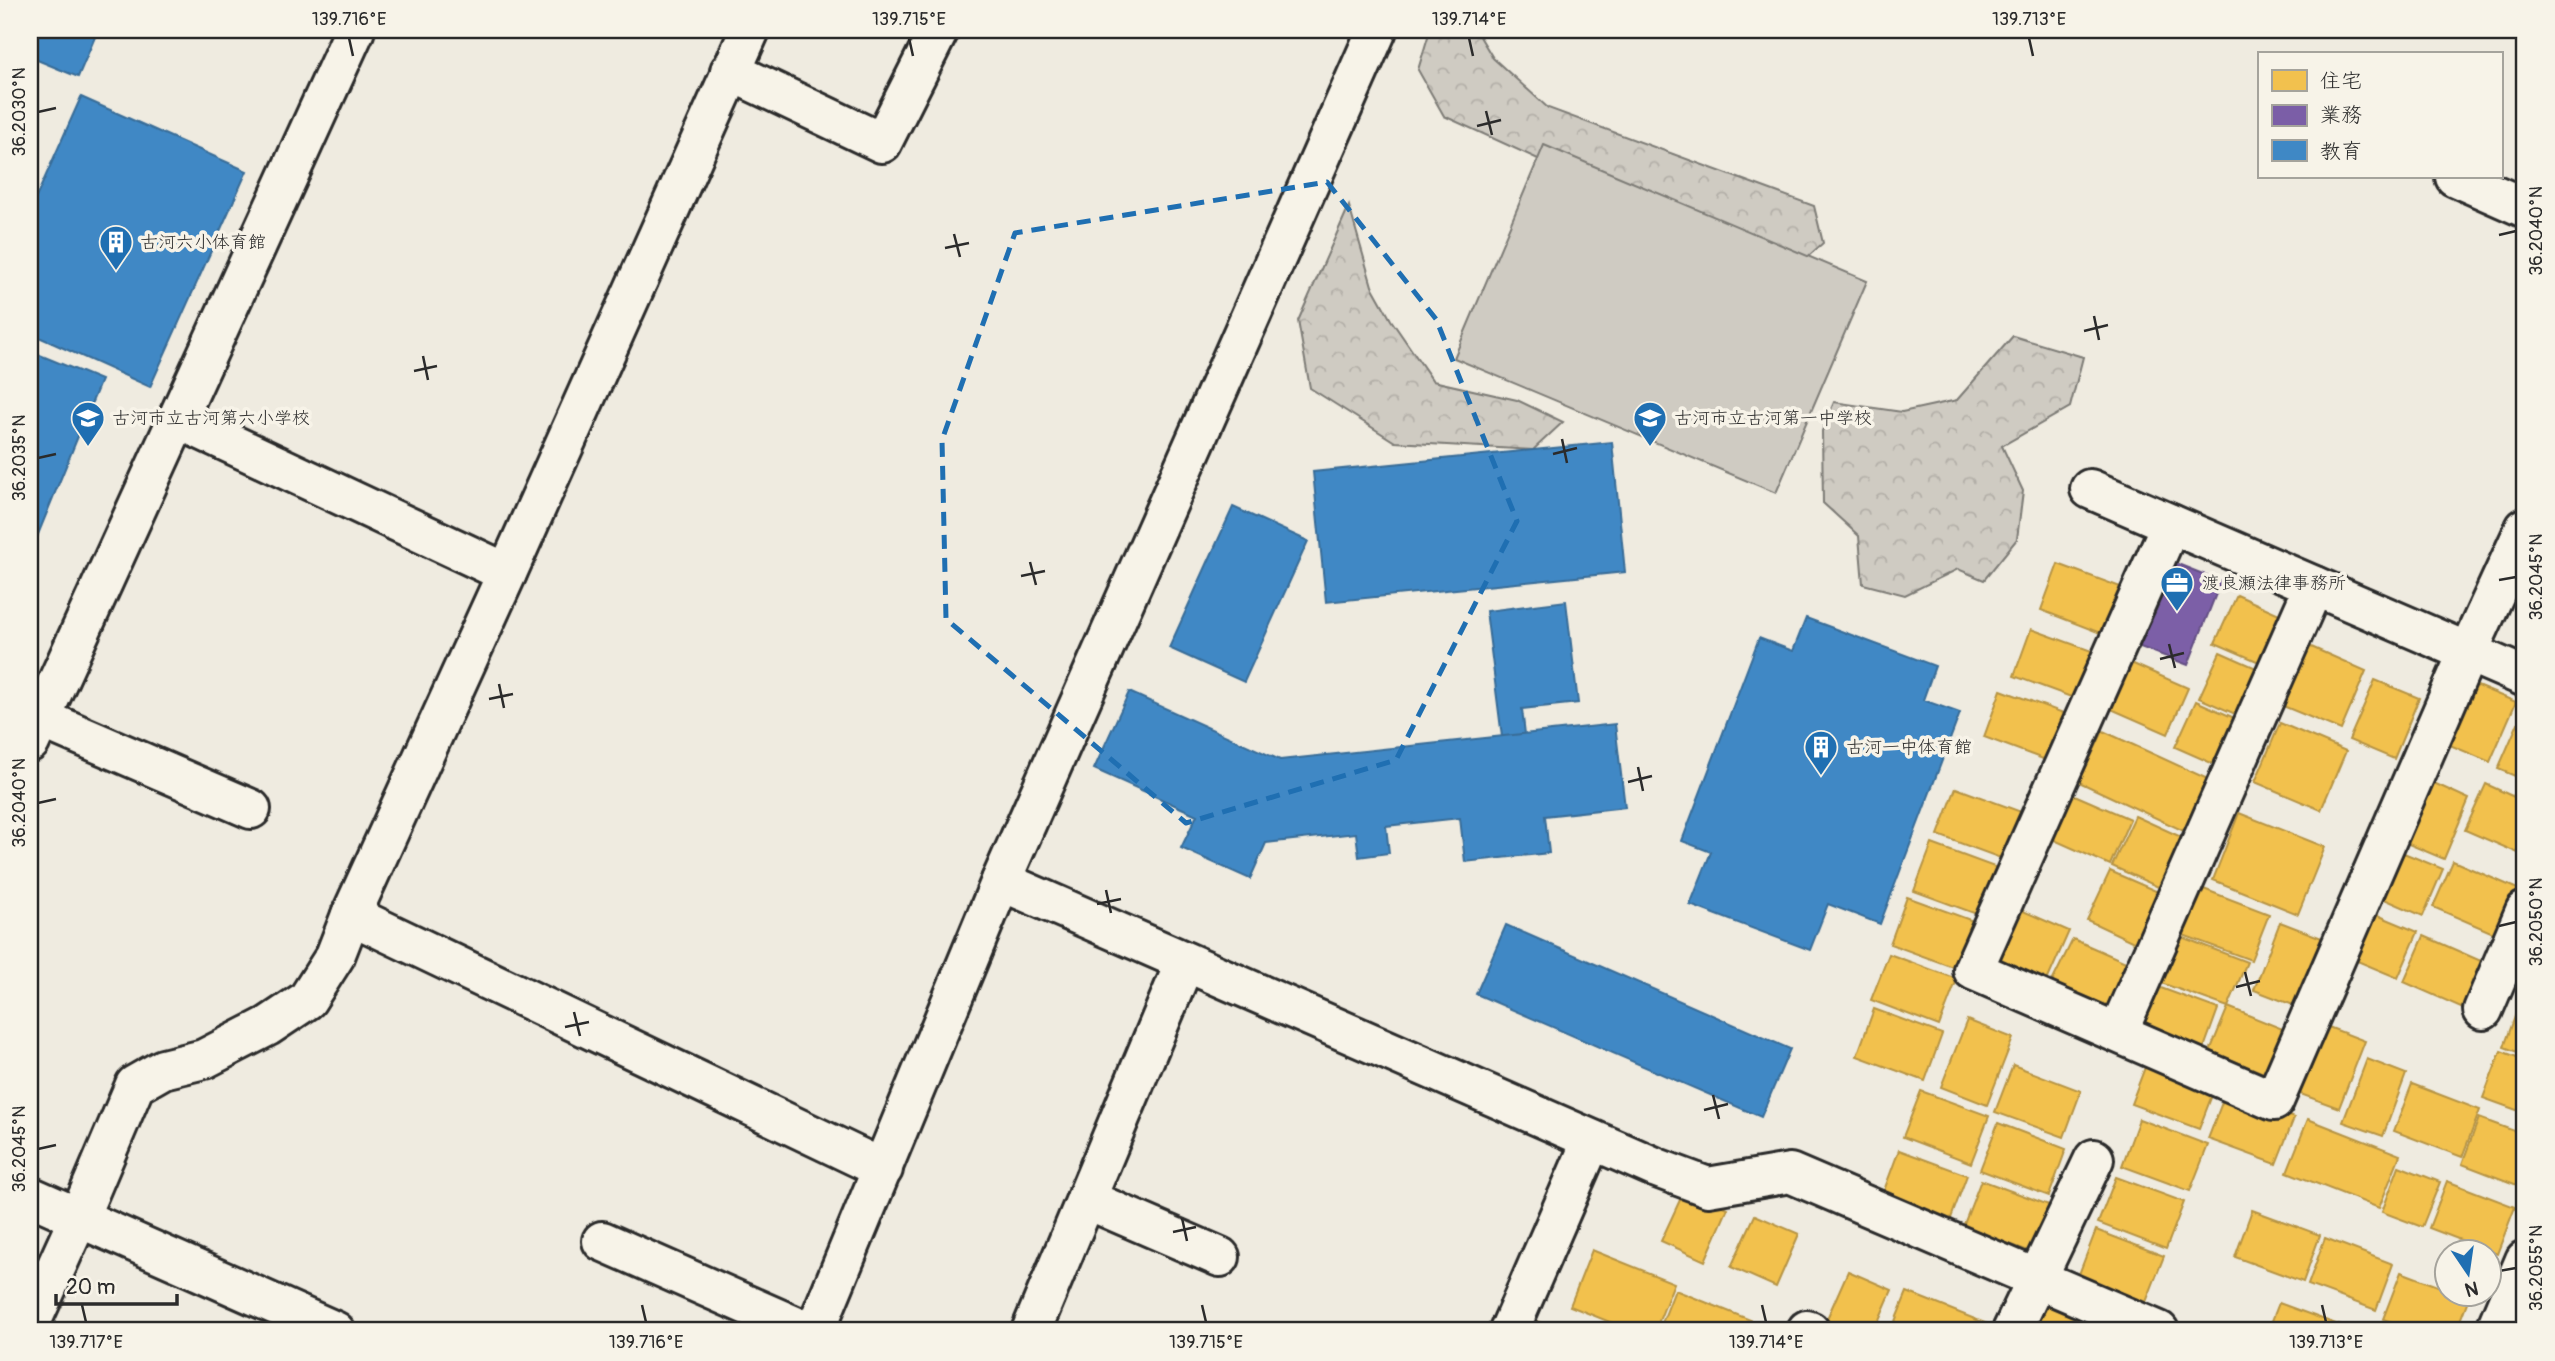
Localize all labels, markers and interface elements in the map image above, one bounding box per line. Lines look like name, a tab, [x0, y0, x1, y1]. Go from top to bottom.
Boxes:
text: 139.716°E	[312, 8, 386, 31]
text: 139.715°E	[872, 8, 946, 31]
text: 139.714°E	[1432, 8, 1506, 31]
text: 139.713°E	[1992, 8, 2066, 31]
legend	[2258, 52, 2502, 178]
text: 36.2030°N	[8, 67, 31, 157]
text: 住宅	[2320, 68, 2362, 95]
text: 業務	[2320, 102, 2362, 129]
text: 教育	[2320, 138, 2362, 165]
text: 36.2040°N	[2525, 186, 2548, 276]
building icon: 古河六小体育館	[97, 223, 135, 272]
place label: 古河六小体育館	[140, 231, 266, 254]
school or university icon: 古河市立古河第六小学校	[69, 399, 107, 448]
school or university icon: 古河市立古河第一中学校	[1631, 399, 1669, 448]
place label: 古河市立古河第六小学校	[112, 407, 310, 430]
place label: 古河市立古河第一中学校	[1674, 407, 1872, 430]
text: 36.2035°N	[8, 415, 31, 501]
text: 36.2045°N	[2525, 533, 2548, 621]
office icon: 渡良瀬法律事務所	[2158, 564, 2196, 613]
place label: 渡良瀬法律事務所	[2202, 572, 2346, 595]
building icon: 古河一中体育館	[1802, 728, 1840, 777]
place label: 古河一中体育館	[1846, 736, 1972, 759]
text: 36.2040°N	[8, 758, 31, 848]
text: 36.2050°N	[2525, 878, 2548, 966]
text: 36.2045°N	[8, 1105, 31, 1193]
text: 36.2055°N	[2525, 1225, 2548, 1311]
north arrow	[2432, 1238, 2502, 1308]
scale bar	[56, 1263, 177, 1307]
text: 20 m	[66, 1274, 115, 1301]
text: N	[2462, 1275, 2481, 1302]
text: 139.717°E	[49, 1331, 123, 1354]
text: 139.716°E	[609, 1331, 683, 1354]
text: 139.715°E	[1169, 1331, 1243, 1354]
text: 139.714°E	[1729, 1331, 1803, 1354]
text: 139.713°E	[2289, 1331, 2363, 1354]

